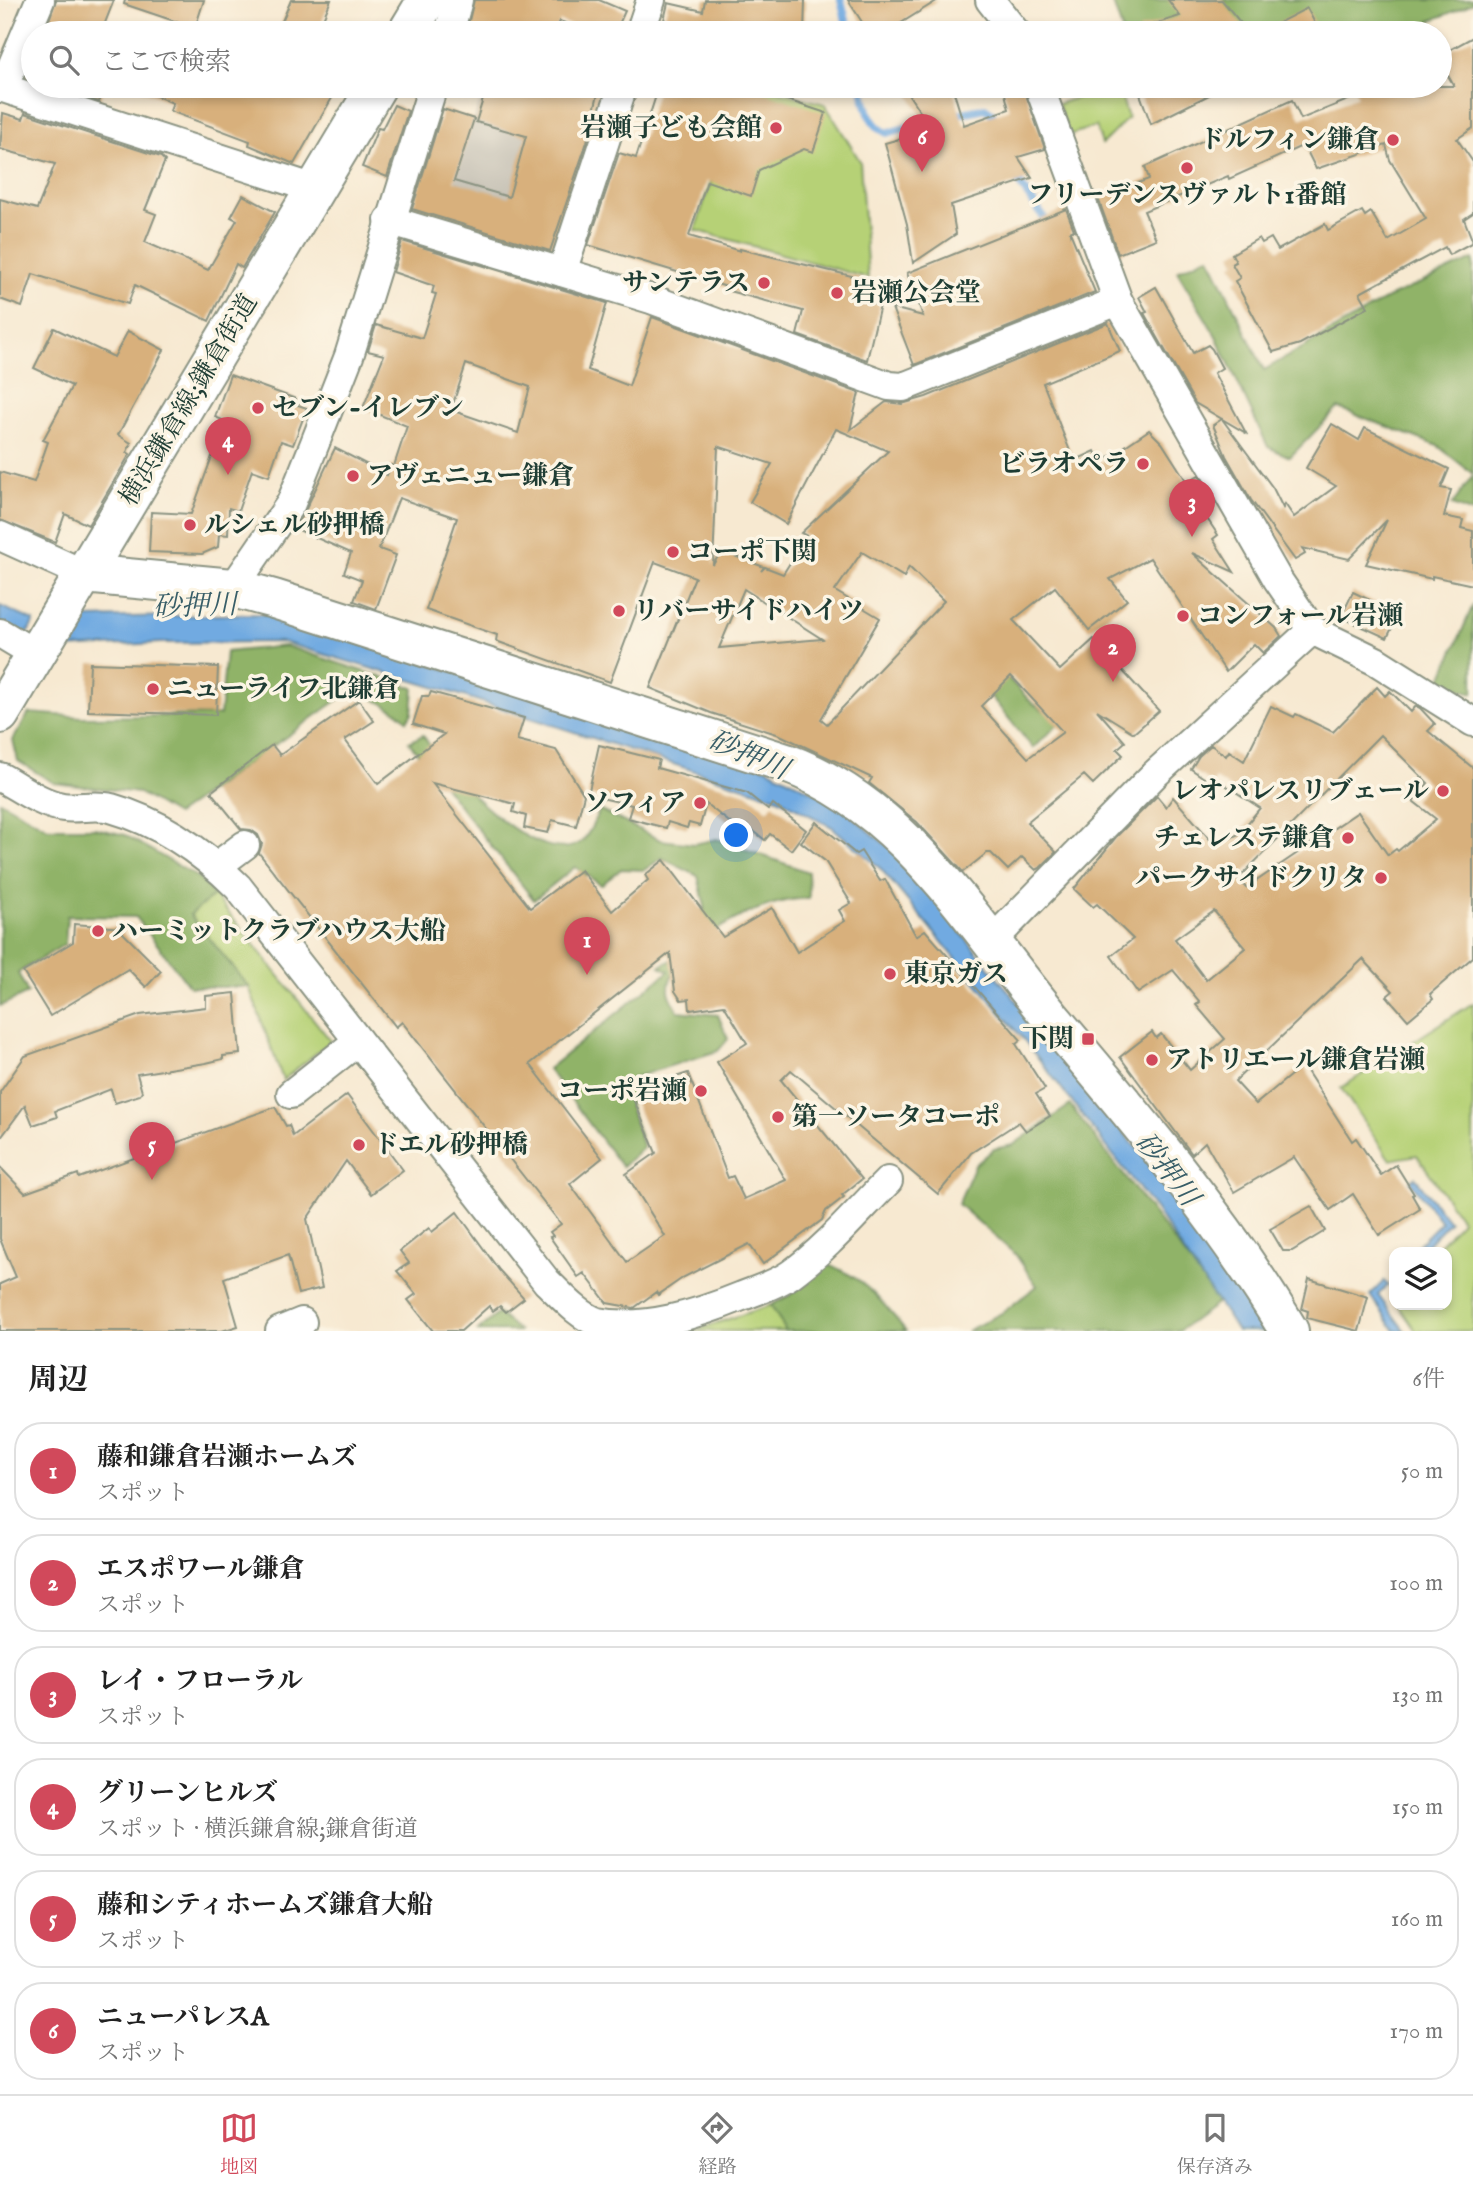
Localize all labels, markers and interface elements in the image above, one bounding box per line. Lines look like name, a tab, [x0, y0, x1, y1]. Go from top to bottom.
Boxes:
search box	[21, 21, 1452, 98]
icon: search	[45, 41, 83, 79]
text: ここで検索	[101, 46, 231, 79]
place label: 岩瀬子ども会館	[580, 112, 762, 145]
pin: 6	[899, 114, 945, 172]
marker: 岩瀬子ども会館	[768, 120, 784, 136]
place label: ドルフィン鎌倉	[1199, 124, 1379, 157]
marker: ドルフィン鎌倉	[1385, 132, 1401, 148]
marker: フリーデンスヴァルト1番館	[1179, 160, 1195, 176]
place label: フリーデンスヴァルト1番館	[1027, 179, 1347, 212]
place label: サンテラス	[622, 267, 750, 300]
marker: サンテラス	[756, 275, 772, 291]
place label: 岩瀬公会堂	[851, 277, 981, 310]
marker: 岩瀬公会堂	[829, 285, 845, 301]
street label: 横浜鎌倉線;鎌倉街道	[113, 288, 265, 512]
place label: セブン-イレブン	[272, 392, 464, 425]
marker: セブン-イレブン	[250, 400, 266, 416]
pin: 4	[205, 417, 251, 475]
place label: ビラオペラ	[999, 448, 1129, 481]
marker: ビラオペラ	[1135, 456, 1151, 472]
place label: アヴェニュー鎌倉	[367, 460, 574, 493]
marker: アヴェニュー鎌倉	[345, 468, 361, 484]
pin: 3	[1169, 479, 1215, 537]
place label: ルシェル砂押橋	[204, 509, 385, 542]
marker: ルシェル砂押橋	[182, 517, 198, 533]
place label: コーポ下関	[687, 536, 817, 569]
marker: コーポ下関	[665, 544, 681, 560]
water label: 砂押川	[152, 588, 241, 626]
place label: リバーサイドハイツ	[633, 595, 864, 628]
place label: コンフォール岩瀬	[1197, 600, 1403, 633]
marker: リバーサイドハイツ	[611, 603, 627, 619]
marker: コンフォール岩瀬	[1175, 608, 1191, 624]
pin: 2	[1090, 624, 1136, 682]
place label: ニューライフ北鎌倉	[167, 673, 399, 706]
marker: ニューライフ北鎌倉	[145, 681, 161, 697]
water label: 砂押川	[702, 723, 796, 790]
place label: レオパレスリブェール	[1172, 775, 1429, 808]
marker: レオパレスリブェール	[1435, 783, 1451, 799]
place label: ソフィア	[584, 787, 686, 820]
marker: ソフィア	[692, 795, 708, 811]
your location	[719, 818, 753, 852]
place label: チェレステ鎌倉	[1154, 822, 1334, 855]
marker: チェレステ鎌倉	[1340, 830, 1356, 846]
place label: パークサイドクリタ	[1135, 862, 1367, 895]
marker: パークサイドクリタ	[1373, 870, 1389, 886]
place label: ハーミットクラブハウス大船	[112, 915, 446, 948]
pin: 1	[564, 917, 610, 975]
marker: ハーミットクラブハウス大船	[90, 923, 106, 939]
place label: 東京ガス	[904, 958, 1008, 991]
marker: 東京ガス	[882, 966, 898, 982]
place label: 下関	[1022, 1023, 1074, 1056]
marker: 下関	[1080, 1031, 1096, 1047]
place label: アトリエール鎌倉岩瀬	[1166, 1044, 1425, 1077]
marker: アトリエール鎌倉岩瀬	[1144, 1052, 1160, 1068]
place label: コーポ岩瀬	[557, 1075, 687, 1108]
marker: コーポ岩瀬	[693, 1083, 709, 1099]
place label: 第一ソータコーポ	[792, 1101, 1000, 1134]
marker: 第一ソータコーポ	[770, 1109, 786, 1125]
pin: 5	[129, 1122, 175, 1180]
water label: 砂押川	[1126, 1126, 1207, 1216]
place label: ドエル砂押橋	[373, 1129, 528, 1162]
marker: ドエル砂押橋	[351, 1137, 367, 1153]
map controls	[1389, 1247, 1452, 1310]
button: layers	[1389, 1247, 1452, 1310]
text: 周辺	[28, 1362, 88, 1400]
text: 6件	[1412, 1365, 1445, 1394]
text: 藤和鎌倉岩瀬ホームズ	[97, 1441, 357, 1474]
text: 1	[49, 1457, 57, 1486]
text: 50 m	[1401, 1457, 1443, 1486]
text: スポット	[97, 1479, 189, 1508]
text: エスポワール鎌倉	[97, 1553, 304, 1586]
text: 2	[48, 1569, 58, 1598]
text: 100 m	[1389, 1569, 1443, 1598]
text: スポット	[97, 1591, 189, 1620]
text: レイ・フローラル	[97, 1665, 303, 1698]
text: 3	[49, 1681, 57, 1710]
text: 130 m	[1392, 1681, 1443, 1710]
text: スポット	[97, 1703, 189, 1732]
text: グリーンヒルズ	[97, 1777, 278, 1810]
text: 4	[47, 1793, 59, 1822]
text: 150 m	[1392, 1793, 1443, 1822]
text: スポット · 横浜鎌倉線;鎌倉街道	[97, 1815, 418, 1844]
text: 藤和シティホームズ鎌倉大船	[97, 1889, 433, 1922]
text: 5	[49, 1905, 57, 1934]
text: 160 m	[1391, 1905, 1443, 1934]
text: スポット	[97, 1927, 189, 1956]
text: ニューパレスA	[97, 2001, 269, 2034]
text: 6	[48, 2017, 58, 2046]
text: 170 m	[1390, 2017, 1443, 2046]
text: スポット	[97, 2039, 189, 2068]
tab: 地図	[220, 2109, 258, 2180]
tab: 経路	[698, 2109, 737, 2180]
tab: 保存済み	[1177, 2109, 1253, 2180]

